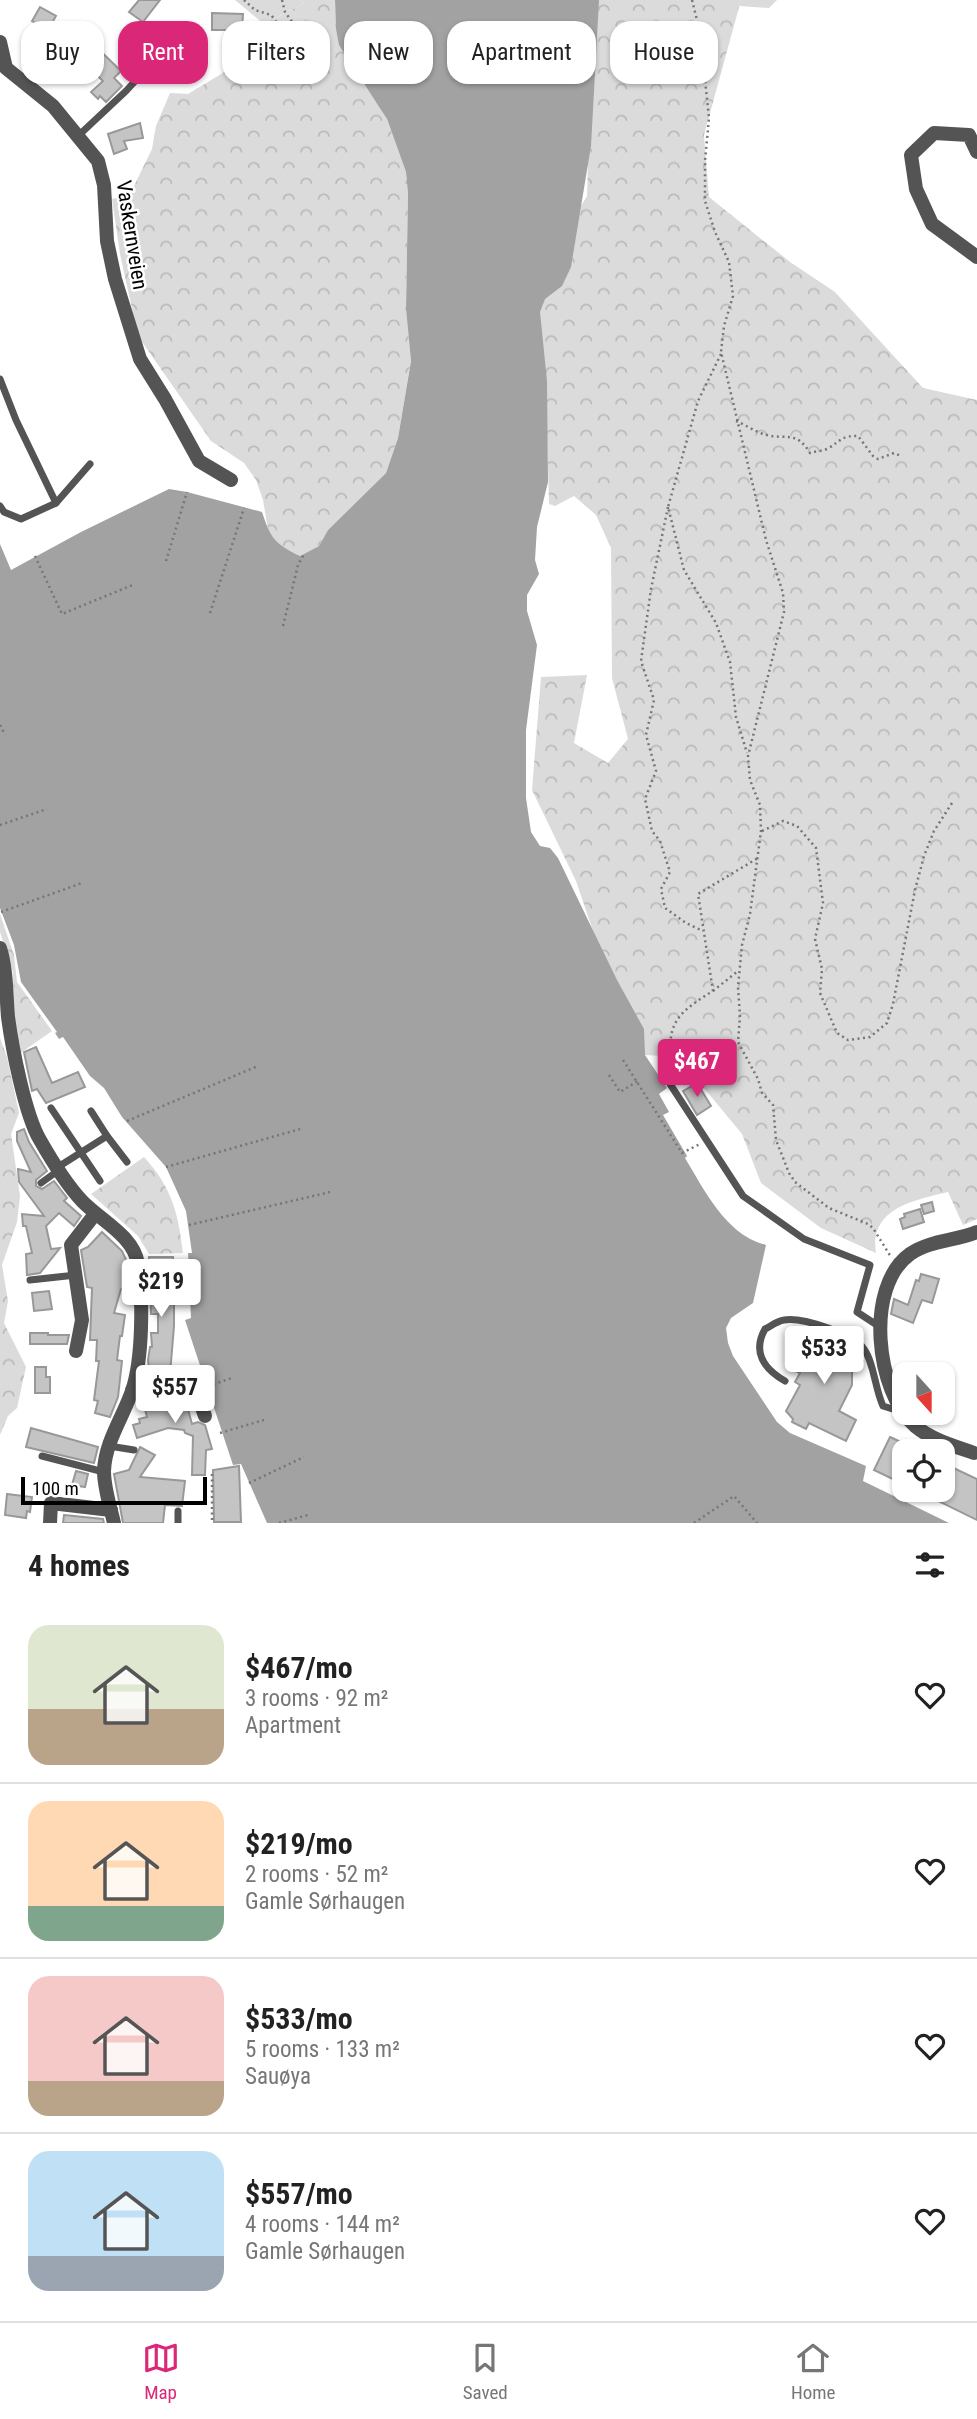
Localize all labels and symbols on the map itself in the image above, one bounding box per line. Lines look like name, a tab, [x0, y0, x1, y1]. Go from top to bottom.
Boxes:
street label: Vaskernveien	[112, 179, 152, 291]
pin: $467	[656, 1040, 738, 1099]
pin: $219	[120, 1260, 202, 1319]
pin: $533	[783, 1326, 865, 1386]
north arrow	[892, 1362, 956, 1424]
pin: $557	[134, 1366, 216, 1425]
scale bar	[21, 1474, 206, 1506]

